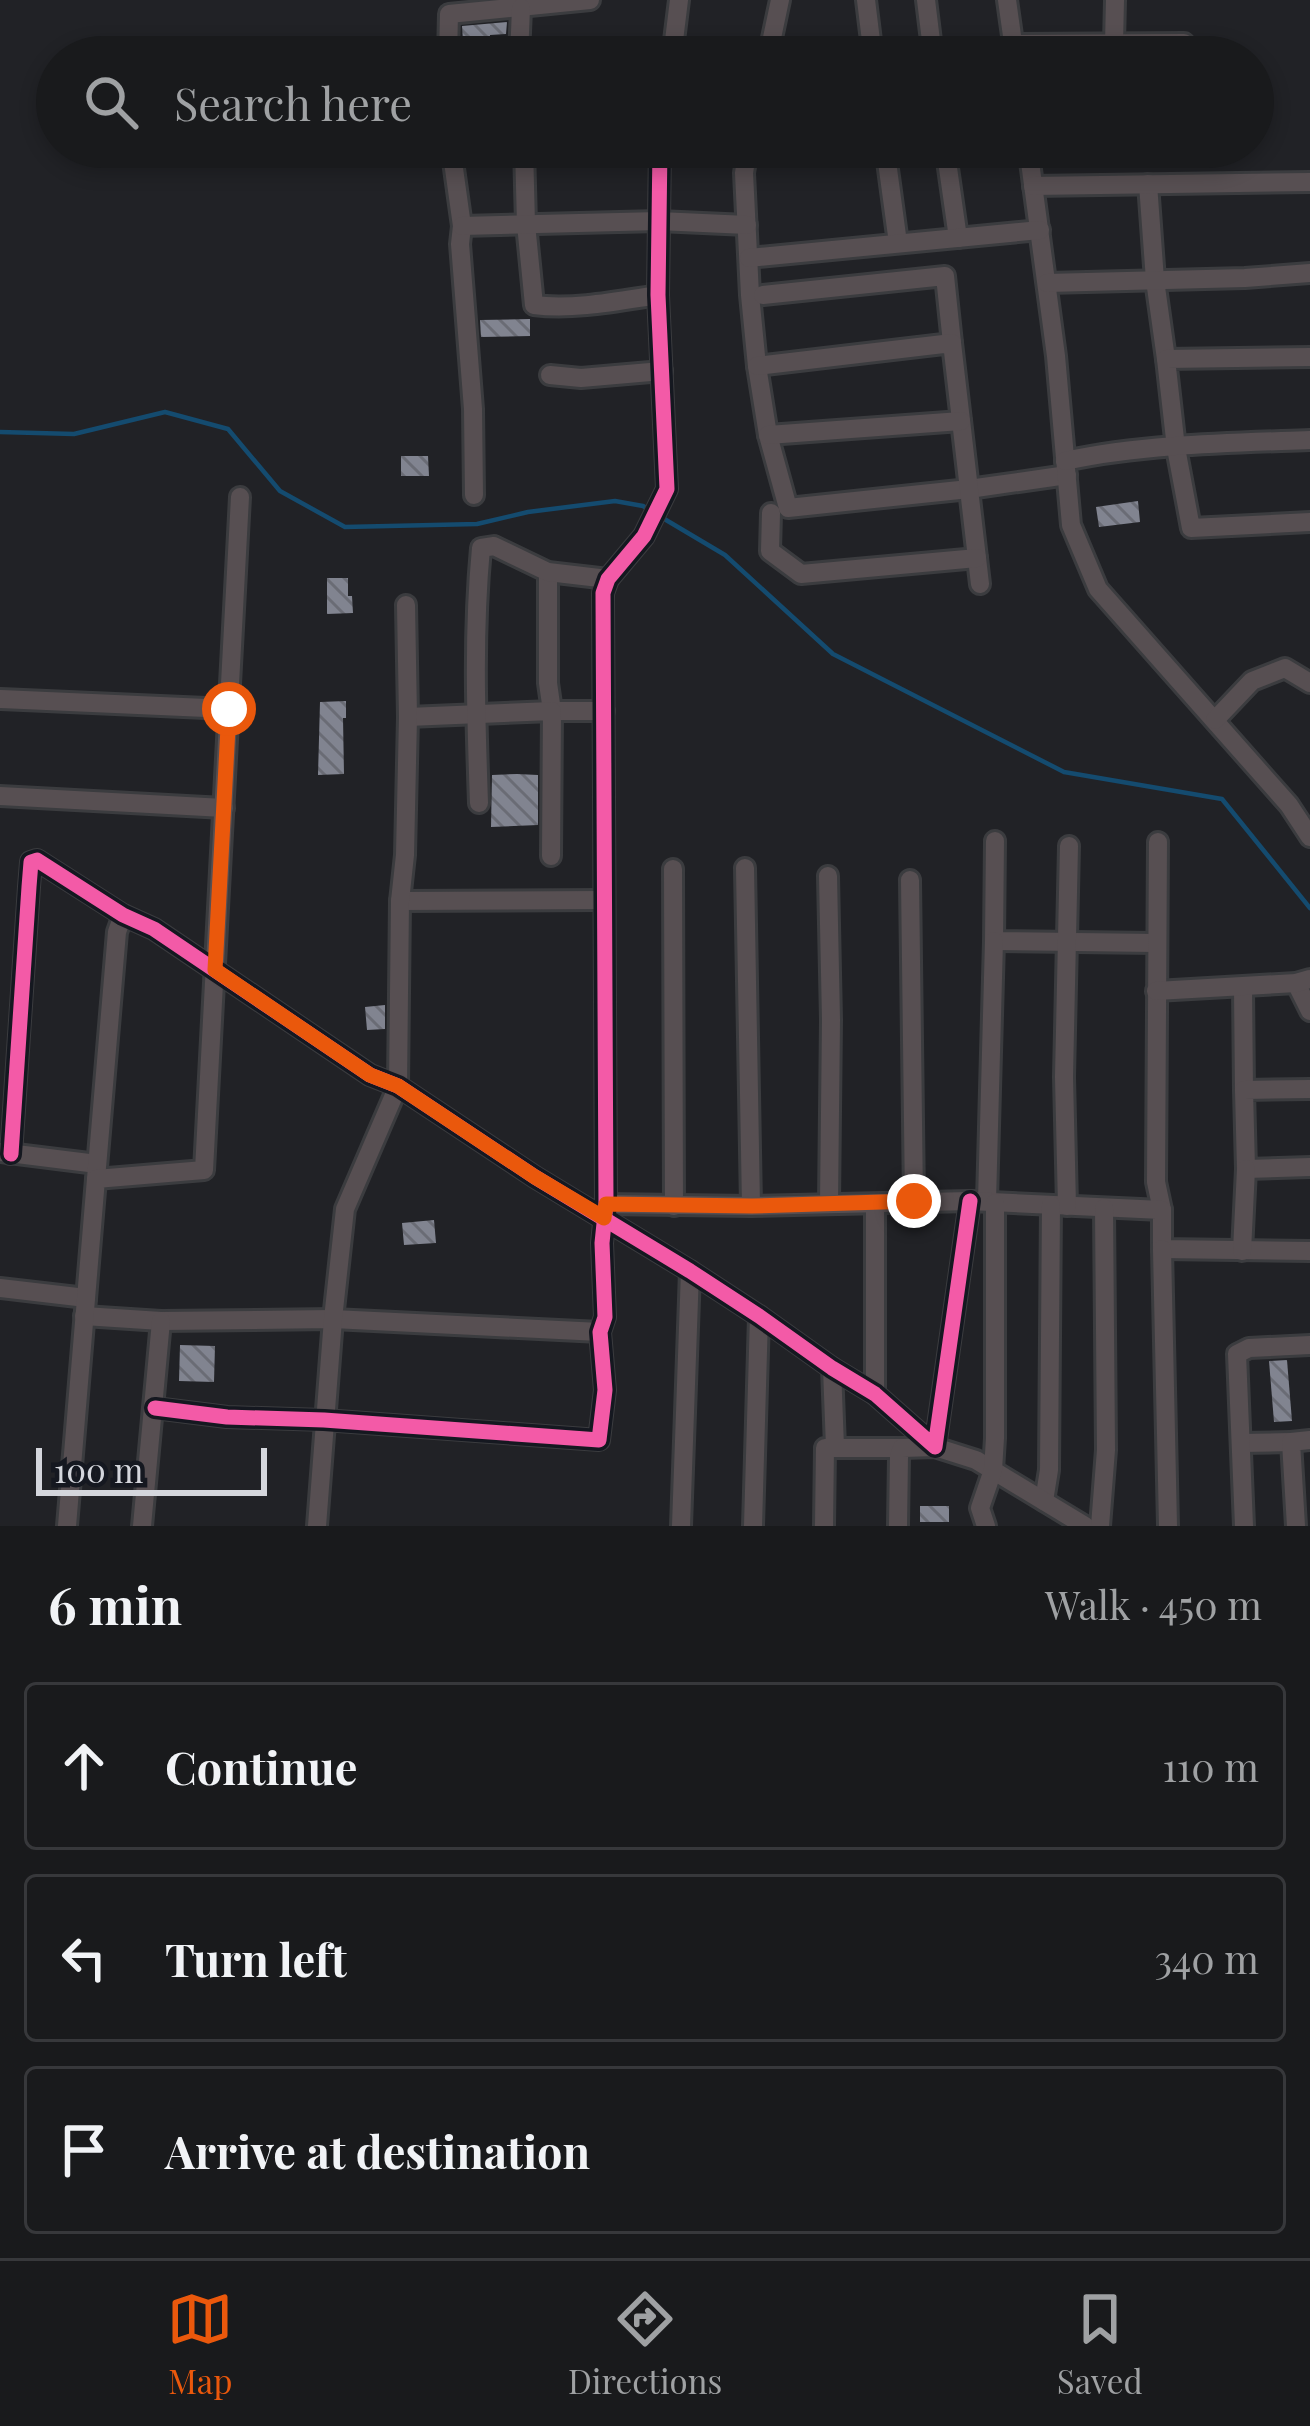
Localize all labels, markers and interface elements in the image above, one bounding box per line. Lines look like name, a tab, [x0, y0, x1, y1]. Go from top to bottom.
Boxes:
search box	[36, 36, 1274, 168]
icon: search	[78, 69, 144, 135]
text: Search here	[174, 72, 412, 132]
route start	[202, 682, 256, 736]
route end	[887, 1174, 941, 1228]
scale bar	[36, 1442, 267, 1495]
text: 100 m	[54, 1447, 143, 1491]
text: 6 min	[48, 1570, 182, 1638]
text: Walk · 450 m	[1045, 1578, 1262, 1630]
icon: ahead	[51, 1733, 117, 1799]
text: Continue	[165, 1736, 357, 1796]
text: 110 m	[1162, 1740, 1259, 1792]
icon: left	[51, 1925, 117, 1991]
text: Turn left	[165, 1928, 347, 1988]
text: 340 m	[1154, 1932, 1259, 1984]
icon: arrive	[51, 2117, 117, 2183]
text: Arrive at destination	[165, 2120, 590, 2180]
tab: Map	[167, 2286, 233, 2402]
tab: Directions	[568, 2286, 722, 2402]
tab: Saved	[1057, 2286, 1143, 2402]

